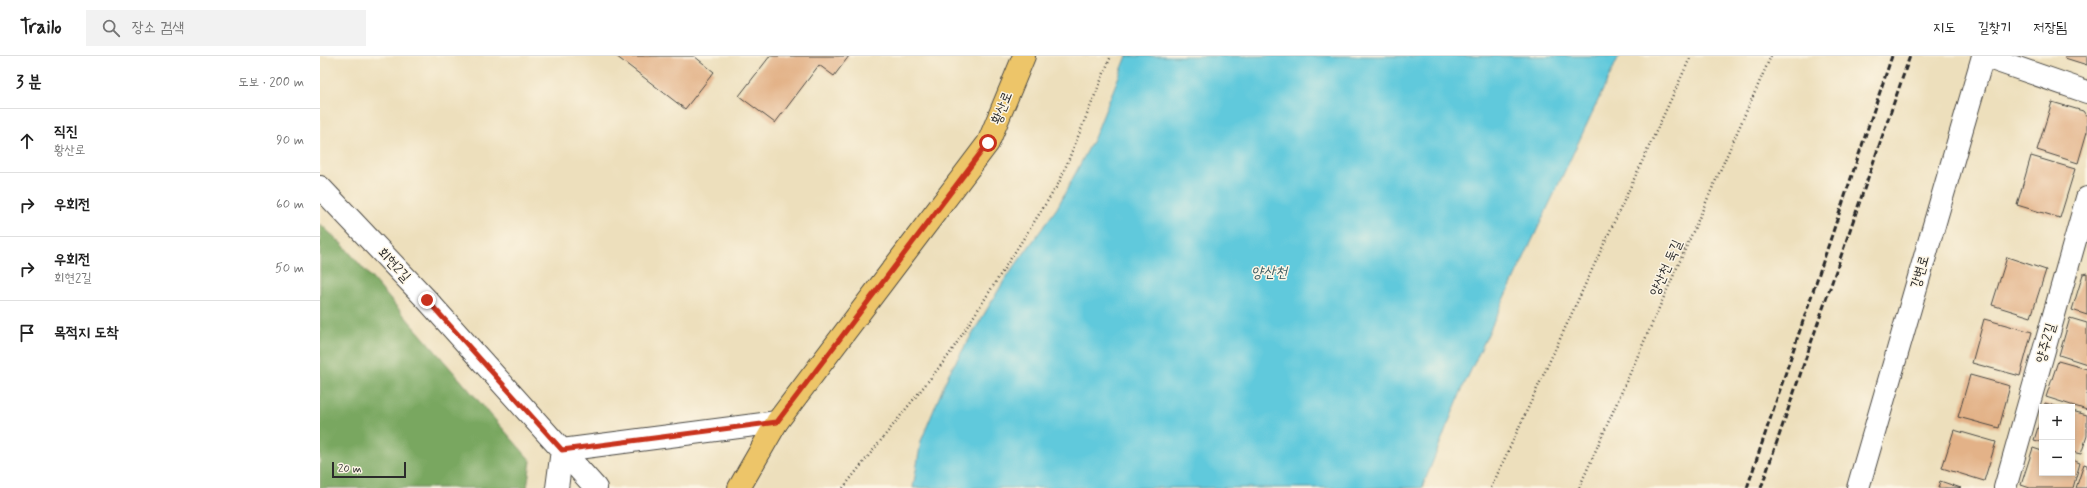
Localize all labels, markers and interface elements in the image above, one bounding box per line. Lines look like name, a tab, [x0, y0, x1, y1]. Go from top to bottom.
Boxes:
search box	[86, 10, 366, 46]
text: Trailo	[20, 15, 62, 40]
icon: search	[100, 17, 122, 39]
text: 장소 검색	[132, 18, 184, 38]
text: 지도	[1933, 19, 1955, 37]
text: 길찾기	[1977, 19, 2011, 37]
text: 저장됨	[2033, 19, 2067, 37]
text: 3 분	[16, 71, 42, 93]
text: 도보 · 200 m	[238, 74, 304, 91]
street label: 황산로	[987, 89, 1017, 127]
text: 직진	[54, 122, 78, 142]
icon: ahead	[16, 130, 38, 152]
text: 90 m	[276, 132, 304, 149]
route start	[979, 134, 997, 152]
text: 황산로	[54, 142, 85, 159]
icon: right	[16, 194, 38, 216]
text: 우회전	[54, 195, 90, 215]
text: 60 m	[276, 196, 304, 213]
street label: 양산천 둑길	[1646, 236, 1687, 299]
street label: 회현2길	[374, 244, 415, 287]
text: 우회전	[54, 250, 90, 270]
street label: 강변로	[1907, 253, 1933, 291]
icon: right	[16, 258, 38, 280]
text: 50 m	[275, 260, 304, 277]
water label: 양산천	[1251, 263, 1289, 283]
text: 회현2길	[54, 270, 92, 287]
route end	[418, 291, 436, 309]
street label: 양주2길	[2032, 320, 2060, 365]
icon: arrive	[16, 322, 38, 344]
text: 목적지 도착	[54, 323, 118, 343]
map controls	[2039, 404, 2075, 476]
button: +	[2039, 404, 2075, 440]
button: −	[2039, 440, 2075, 476]
scale bar	[332, 460, 406, 479]
text: 20 m	[338, 462, 361, 476]

